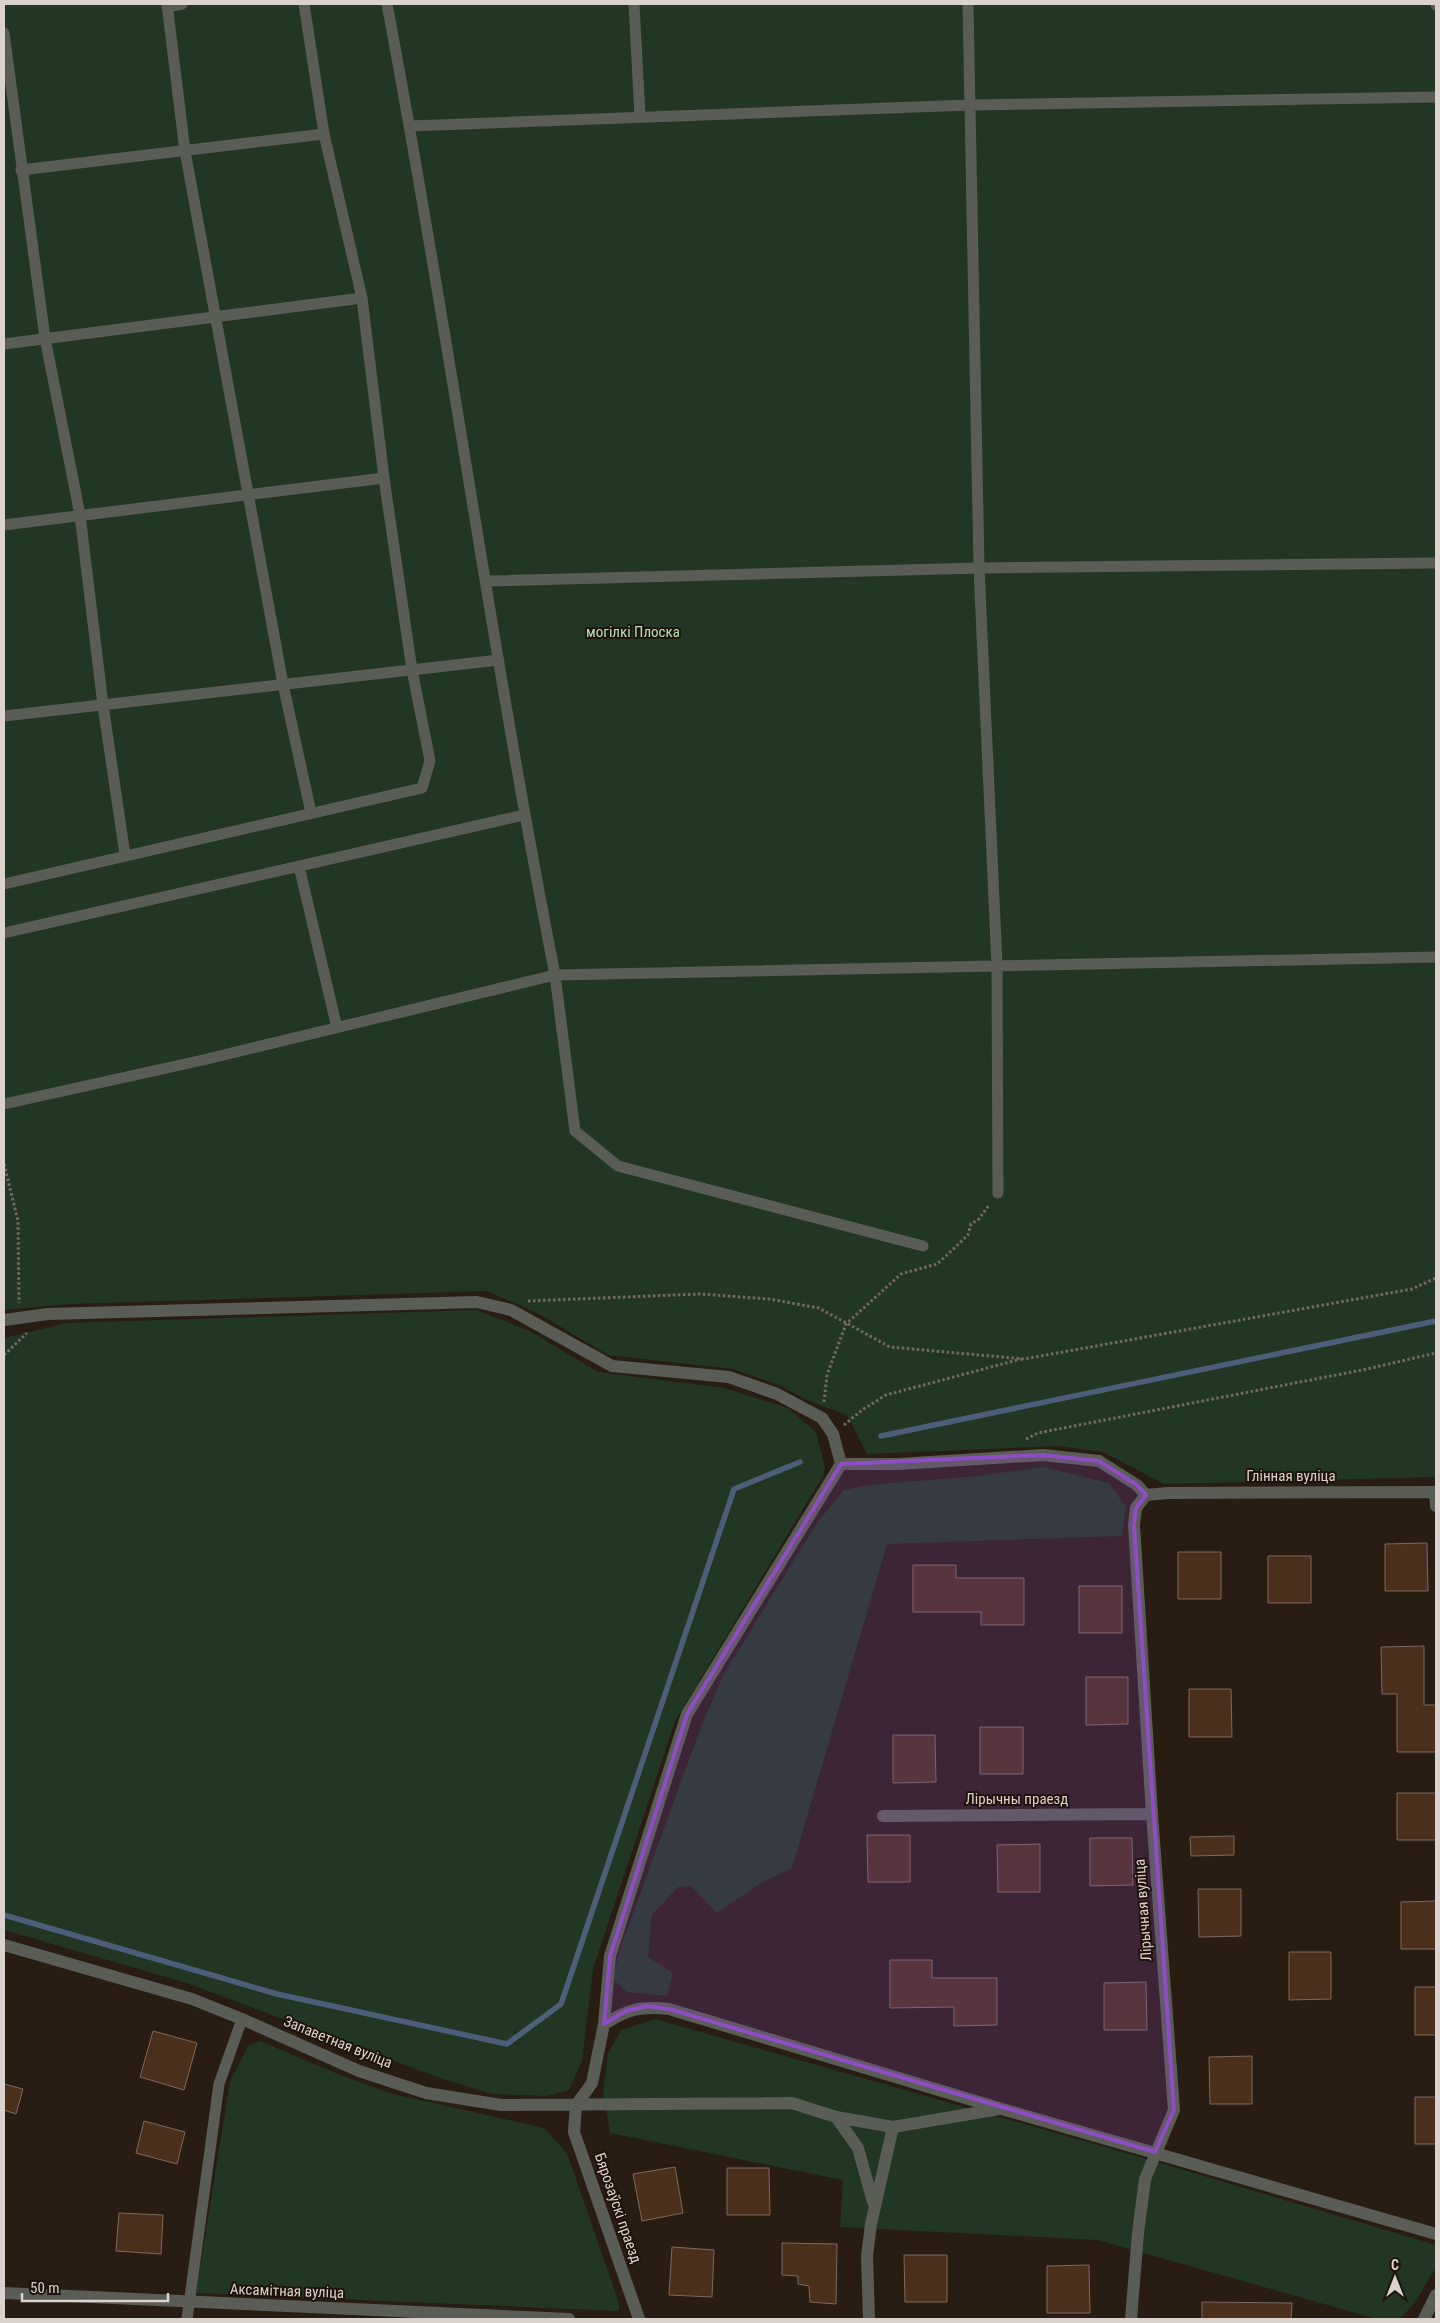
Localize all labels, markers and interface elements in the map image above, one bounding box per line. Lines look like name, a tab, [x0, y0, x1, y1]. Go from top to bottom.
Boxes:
park label: могілкі Плоска	[586, 623, 680, 641]
street label: Глінная вуліца	[1246, 1467, 1336, 1485]
street label: Лірычны праезд	[966, 1790, 1068, 1808]
street label: Лірычная вуліца	[1130, 1858, 1156, 1962]
street label: Запаветная вуліца	[281, 2012, 395, 2072]
street label: Бярозаўскі праезд	[591, 2151, 645, 2265]
north arrow	[1370, 2253, 1420, 2303]
text: С	[1391, 2257, 1399, 2273]
scale bar	[22, 2270, 169, 2302]
text: 50 m	[30, 2279, 60, 2297]
street label: Аксамітная вуліца	[230, 2280, 344, 2302]

